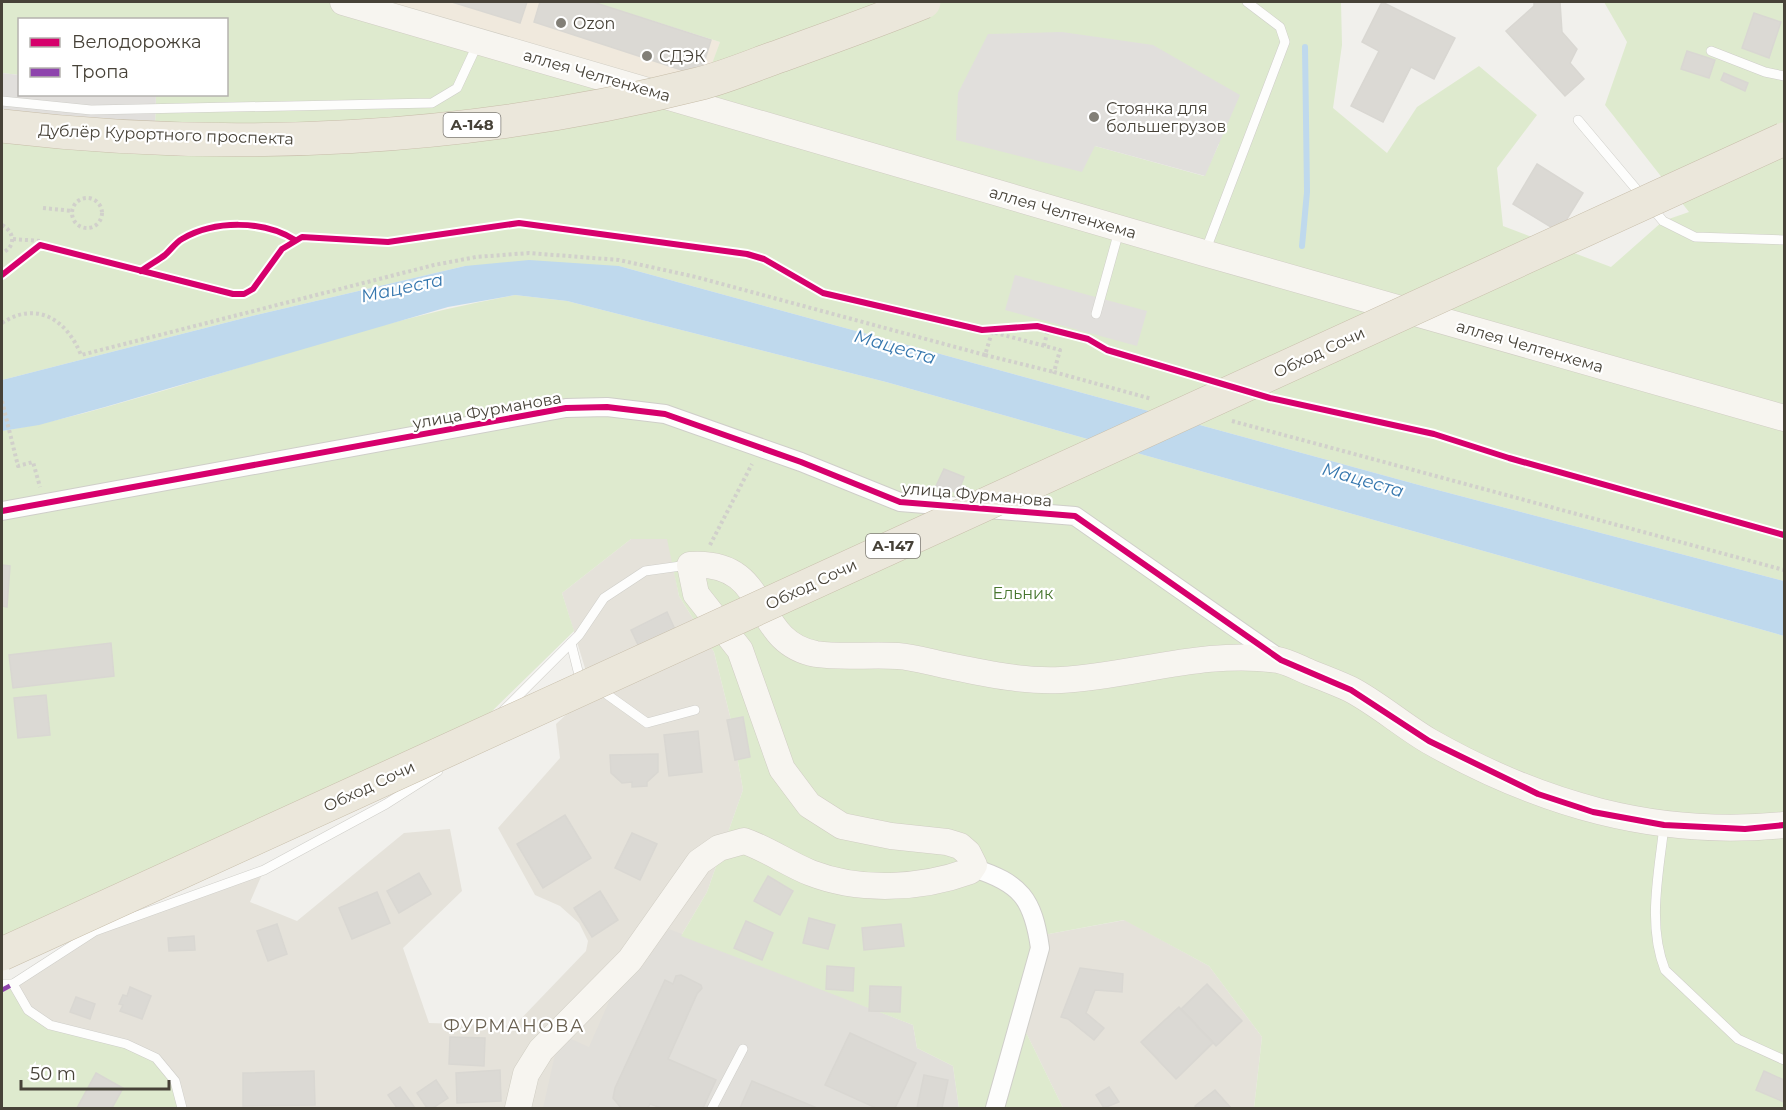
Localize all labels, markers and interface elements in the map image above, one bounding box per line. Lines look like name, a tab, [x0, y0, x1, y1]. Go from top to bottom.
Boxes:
place label: Ozon	[573, 14, 615, 33]
marker: Ozon	[554, 16, 568, 30]
legend	[18, 18, 228, 96]
text: Велодорожка	[72, 31, 201, 53]
street label: аллея Челтенхема	[521, 45, 673, 106]
place label: СДЭК	[659, 47, 705, 66]
marker: СДЭК	[640, 49, 654, 63]
text: Тропа	[72, 61, 129, 83]
place label: Стоянка для большегрузов	[1106, 99, 1226, 136]
marker: Стоянка для большегрузов	[1087, 110, 1101, 124]
road number: А-148	[444, 113, 500, 137]
street label: Дублёр Курортного проспекта	[38, 121, 294, 148]
street label: аллея Челтенхема	[987, 182, 1139, 243]
water label: Мацеста	[359, 269, 445, 307]
street label: аллея Челтенхема	[1454, 316, 1606, 377]
street label: Обход Сочи	[1270, 323, 1368, 382]
water label: Мацеста	[852, 325, 938, 369]
street label: улица Фурманова	[410, 388, 563, 433]
water label: Мацеста	[1320, 458, 1406, 502]
street label: улица Фурманова	[900, 478, 1053, 511]
road number: А-147	[866, 534, 920, 558]
street label: Обход Сочи	[762, 555, 860, 614]
park label: Ельник	[993, 584, 1054, 603]
street label: Обход Сочи	[320, 757, 418, 816]
district label: ФУРМАНОВА	[443, 1015, 585, 1037]
scale bar	[21, 1053, 170, 1091]
text: 50 m	[30, 1063, 76, 1085]

